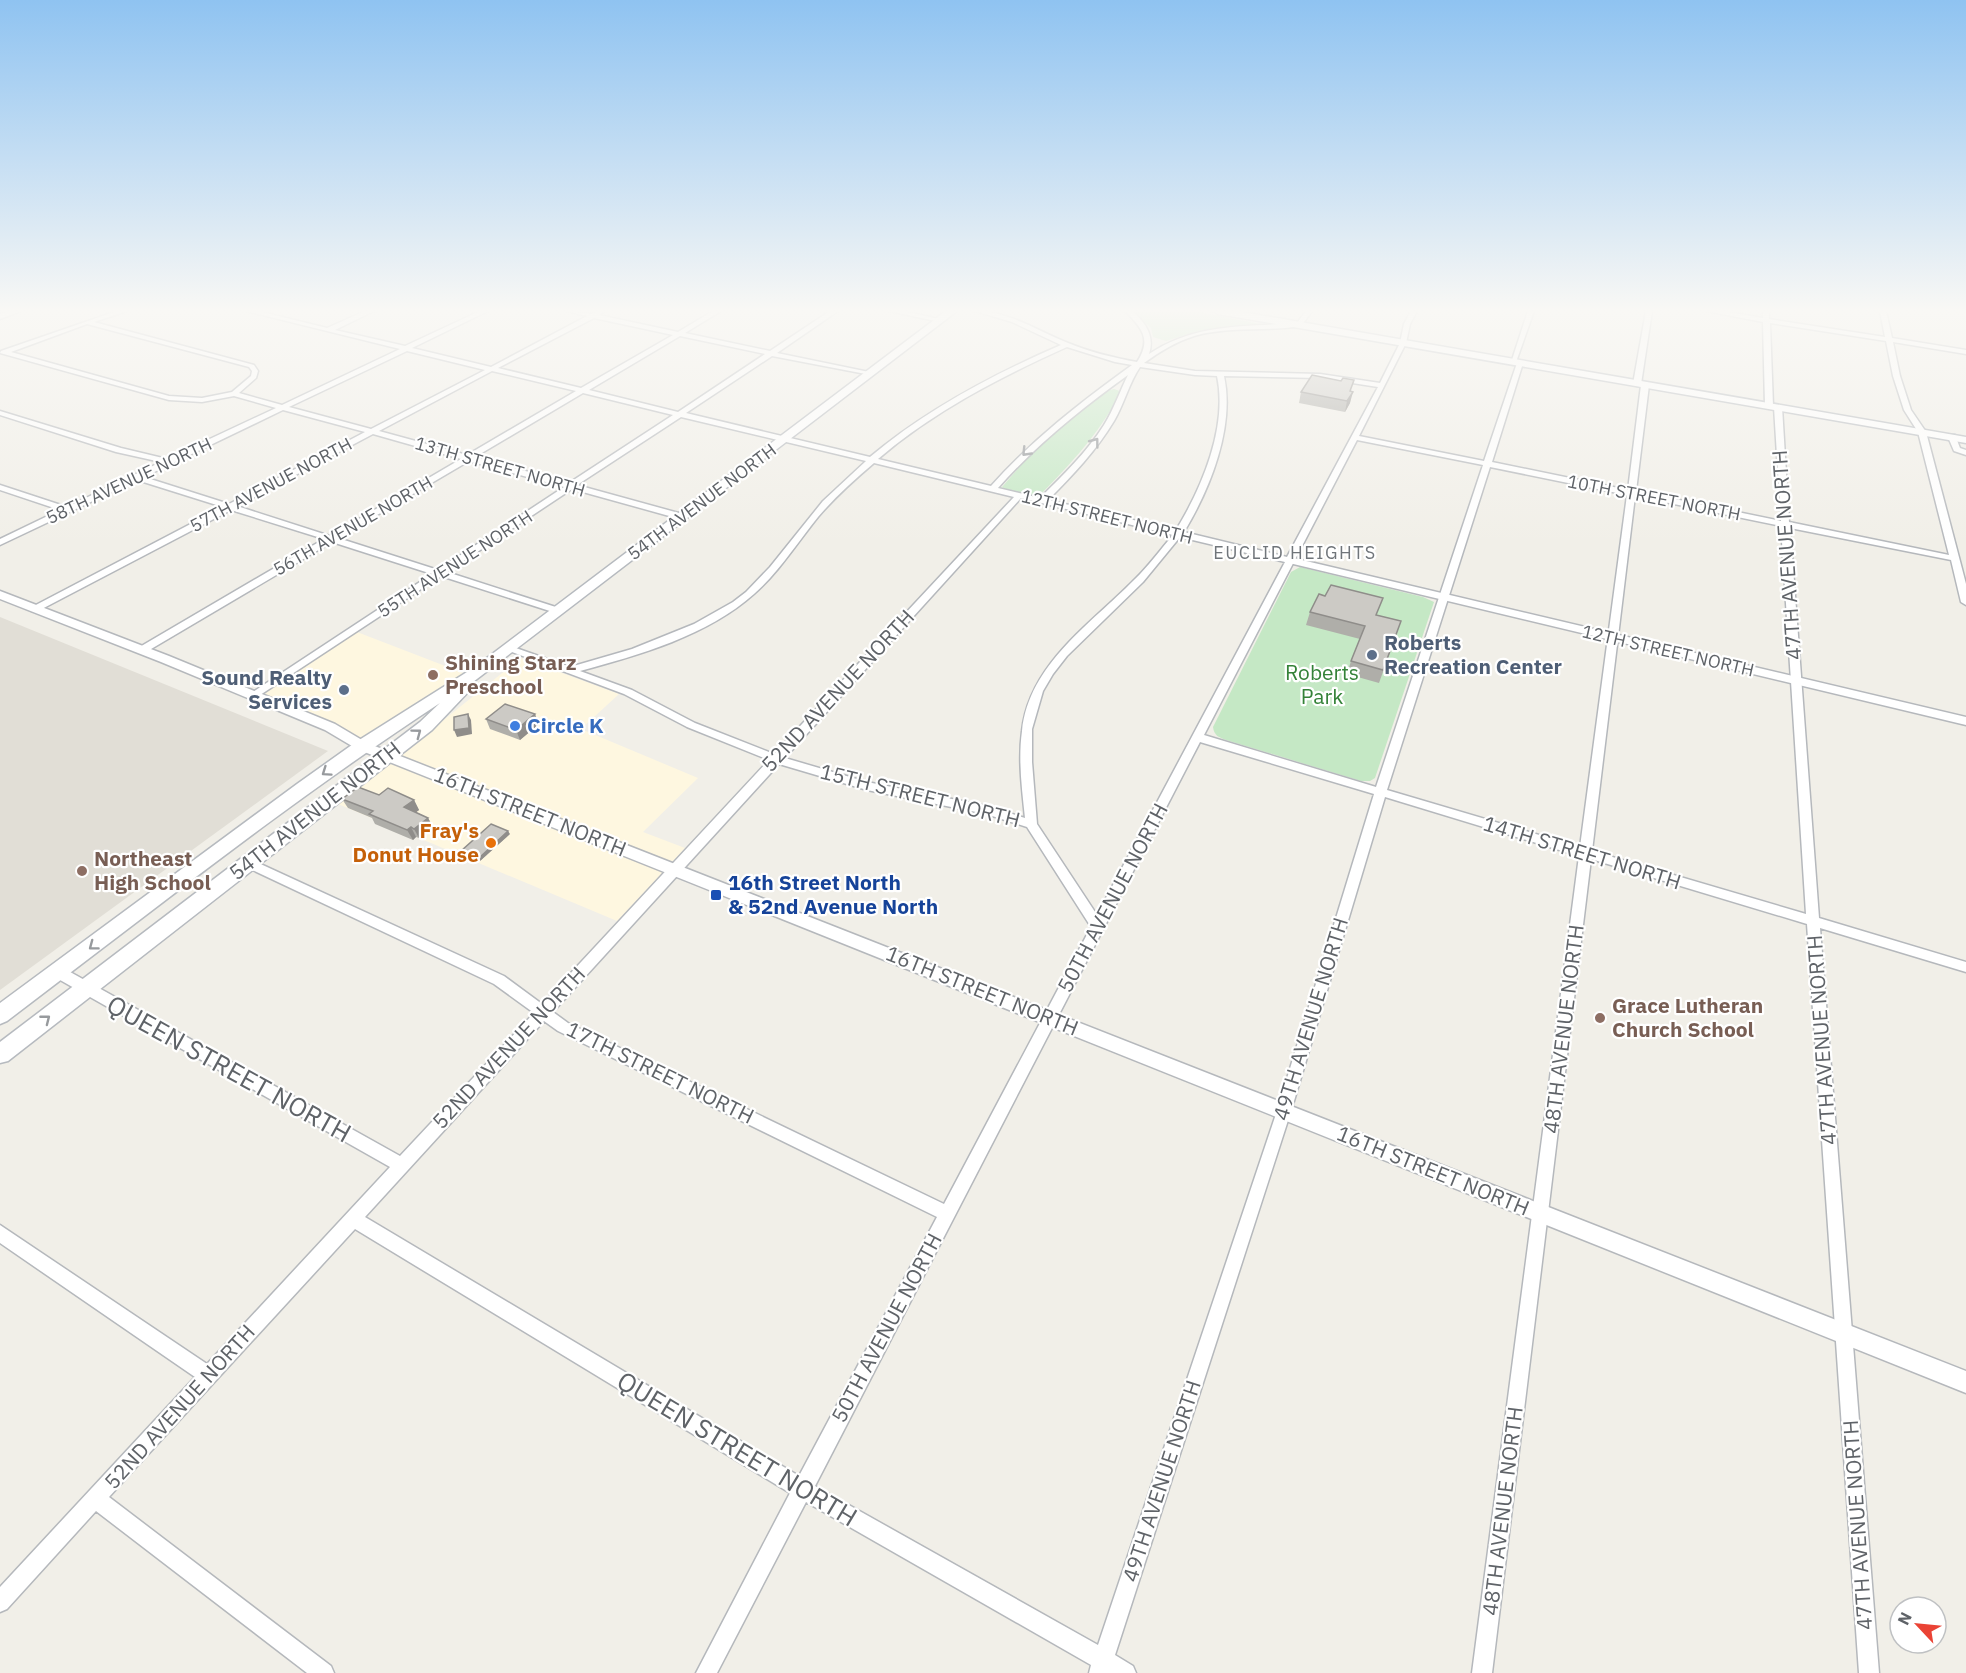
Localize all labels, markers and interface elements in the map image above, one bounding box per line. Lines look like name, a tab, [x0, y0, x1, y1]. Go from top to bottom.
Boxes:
street label: 13TH STREET NORTH	[412, 431, 588, 502]
street label: 58TH AVENUE NORTH	[42, 432, 215, 529]
street label: 57TH AVENUE NORTH	[186, 432, 356, 537]
street label: 54TH AVENUE NORTH	[623, 438, 781, 565]
one-way arrow	[1088, 438, 1099, 449]
one-way arrow	[1022, 445, 1033, 455]
street label: 47TH AVENUE NORTH	[1765, 449, 1807, 661]
street label: 10TH STREET NORTH	[1566, 469, 1743, 526]
street label: 56TH AVENUE NORTH	[269, 471, 437, 581]
street label: 12TH STREET NORTH	[1019, 484, 1195, 549]
street label: 55TH AVENUE NORTH	[373, 505, 537, 622]
district label: EUCLID HEIGHTS	[1213, 541, 1377, 564]
street label: 52ND AVENUE NORTH	[755, 603, 920, 778]
street label: 12TH STREET NORTH	[1580, 620, 1756, 682]
place label: Roberts Recreation Center	[1384, 628, 1563, 680]
place label: Shining Starz Preschool	[445, 648, 577, 700]
marker: Roberts Recreation Center	[1365, 648, 1379, 662]
park label: Roberts Park	[1285, 658, 1359, 710]
place label: Sound Realty Services	[201, 663, 333, 715]
marker: Shining Starz Preschool	[426, 668, 440, 682]
marker: Sound Realty Services	[337, 683, 351, 697]
place label: Circle K	[527, 711, 604, 739]
marker: Circle K	[508, 719, 522, 733]
one-way arrow	[410, 729, 421, 740]
street label: 54TH AVENUE NORTH	[223, 734, 406, 886]
street label: 15TH STREET NORTH	[817, 757, 1023, 833]
street label: 16TH STREET NORTH	[430, 760, 631, 863]
one-way arrow	[322, 765, 333, 776]
street label: 50TH AVENUE NORTH	[1050, 798, 1174, 997]
street label: 14TH STREET NORTH	[1480, 809, 1685, 895]
place label: Fray's Donut House	[353, 816, 479, 868]
marker: Fray's Donut House	[484, 836, 498, 850]
place label: Northeast High School	[94, 844, 211, 896]
marker: Northeast High School	[75, 864, 89, 878]
place label: 16th Street North & 52nd Avenue North	[728, 868, 938, 920]
marker: 16th Street North & 52nd Avenue North	[709, 888, 723, 902]
street label: 49TH AVENUE NORTH	[1266, 914, 1354, 1123]
street label: 48TH AVENUE NORTH	[1536, 923, 1590, 1135]
street label: 47TH AVENUE NORTH	[1800, 934, 1842, 1146]
one-way arrow	[88, 939, 99, 950]
street label: 16TH STREET NORTH	[882, 939, 1083, 1042]
street label: 52ND AVENUE NORTH	[426, 960, 591, 1135]
street label: QUEEN STREET NORTH	[101, 987, 358, 1150]
place label: Grace Lutheran Church School	[1612, 991, 1763, 1043]
marker: Grace Lutheran Church School	[1593, 1011, 1607, 1025]
one-way arrow	[40, 1015, 51, 1026]
street label: 17TH STREET NORTH	[562, 1015, 759, 1130]
street label: 16TH STREET NORTH	[1333, 1119, 1534, 1222]
street label: 50TH AVENUE NORTH	[824, 1228, 948, 1427]
street label: 52ND AVENUE NORTH	[98, 1318, 261, 1495]
street label: QUEEN STREET NORTH	[611, 1363, 864, 1533]
street label: 49TH AVENUE NORTH	[1115, 1376, 1207, 1585]
street label: 48TH AVENUE NORTH	[1475, 1405, 1529, 1617]
street label: 47TH AVENUE NORTH	[1836, 1419, 1878, 1631]
north arrow	[1888, 1595, 1948, 1655]
text: N	[1893, 1609, 1916, 1628]

